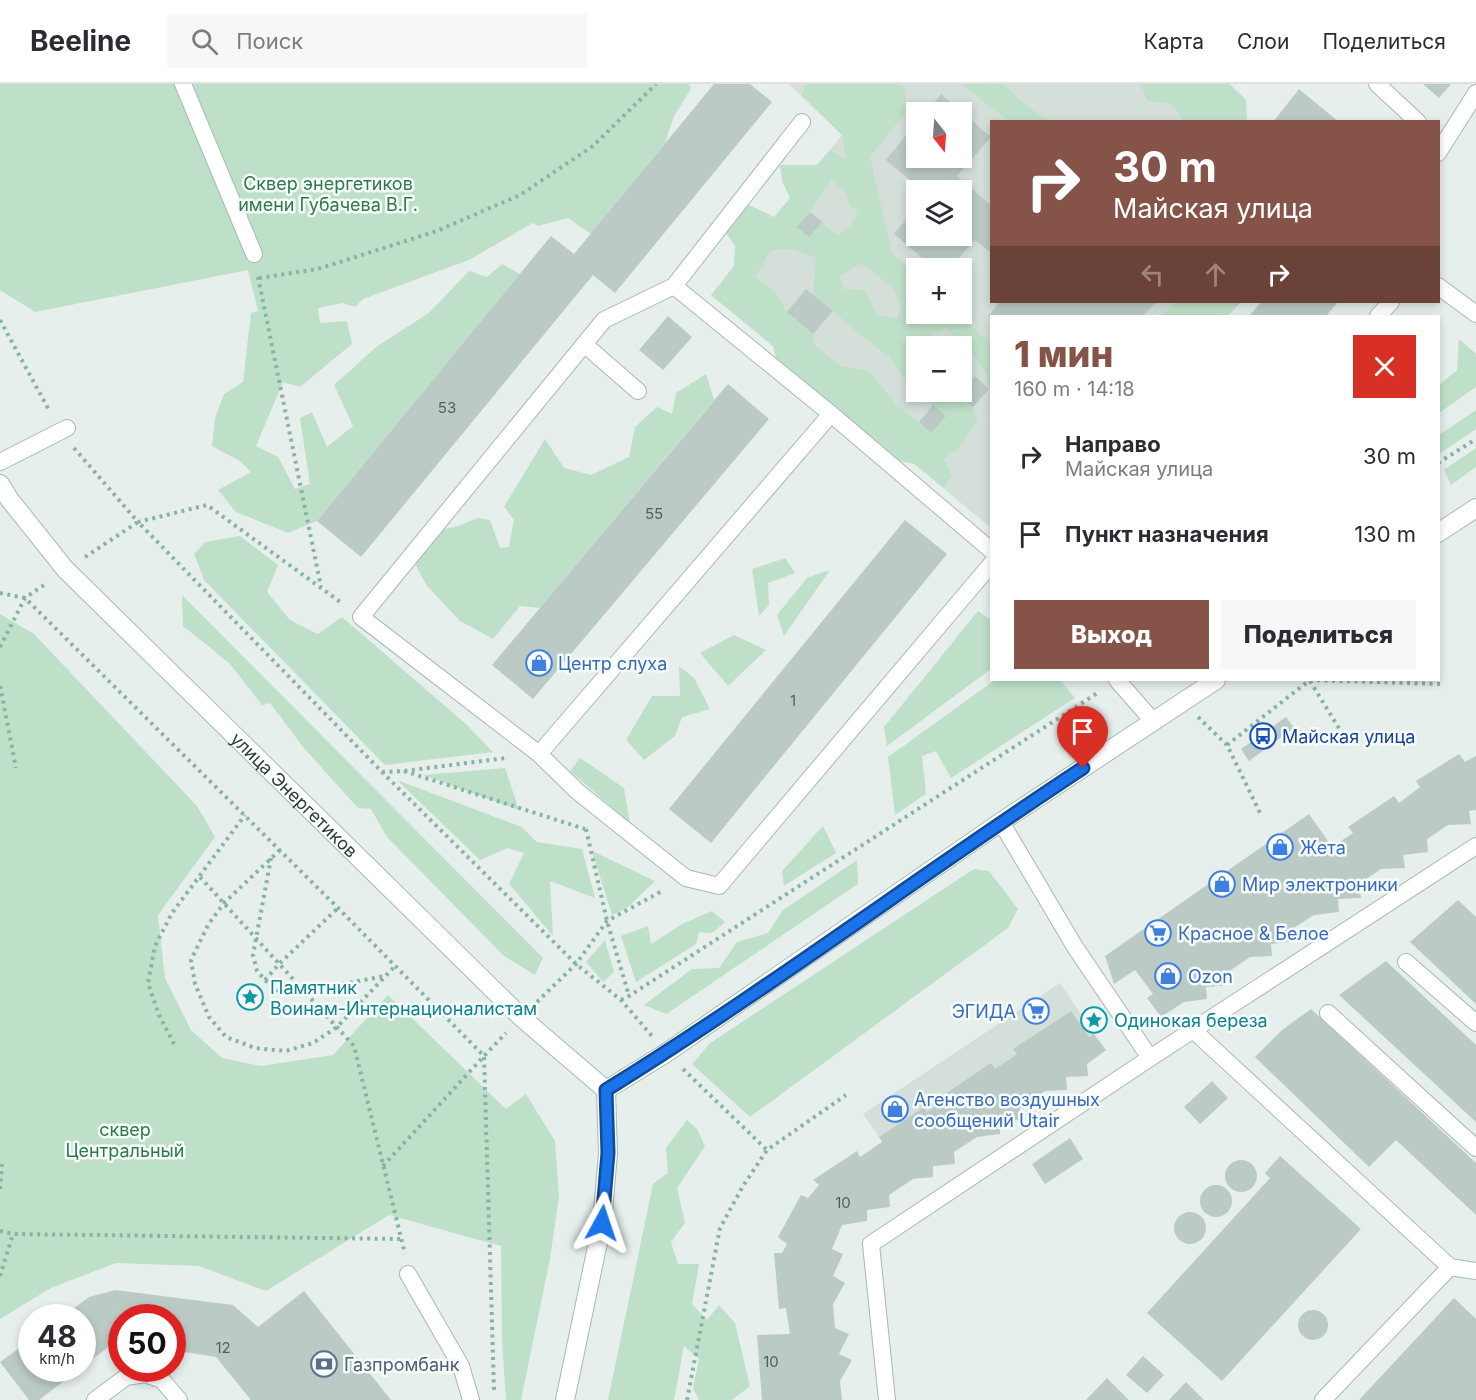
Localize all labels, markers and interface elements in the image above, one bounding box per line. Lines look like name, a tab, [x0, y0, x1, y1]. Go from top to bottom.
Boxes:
search box	[167, 14, 587, 68]
text: Beeline	[30, 24, 131, 58]
icon: search	[188, 25, 221, 58]
text: Поиск	[236, 28, 303, 54]
text: Карта	[1144, 29, 1204, 54]
text: Слои	[1237, 29, 1289, 54]
text: Поделиться	[1322, 29, 1446, 54]
north arrow	[906, 102, 972, 168]
map controls	[906, 102, 972, 402]
text: 30 m	[1113, 141, 1217, 192]
icon: right	[1014, 144, 1092, 222]
park label: Сквер энергетиков имени Губачева В.Г.	[238, 173, 418, 215]
button: layers	[906, 180, 972, 246]
text: Майская улица	[1113, 192, 1313, 225]
button: +	[906, 258, 972, 324]
icon: left	[1136, 258, 1169, 291]
icon: ahead	[1199, 258, 1232, 291]
icon: right	[1262, 258, 1295, 291]
text: 1 мин	[1014, 332, 1113, 376]
button: close	[1353, 335, 1416, 398]
button: −	[906, 336, 972, 402]
text: 160 m · 14:18	[1014, 377, 1135, 401]
house number: 53	[438, 398, 456, 417]
text: Направо	[1065, 431, 1161, 457]
icon: right	[1014, 440, 1047, 473]
text: 30 m	[1363, 443, 1416, 469]
text: Майская улица	[1065, 457, 1213, 481]
house number: 55	[645, 504, 663, 523]
icon: arrive	[1014, 518, 1047, 551]
text: Пункт назначения	[1065, 521, 1269, 547]
text: 130 m	[1354, 521, 1416, 547]
button: Выход	[1014, 600, 1209, 669]
button: Поделиться	[1221, 600, 1416, 669]
shop icon: Центр слуха	[524, 648, 554, 678]
place label: Центр слуха	[558, 653, 667, 674]
house number: 1	[790, 691, 796, 710]
pin	[1057, 706, 1108, 768]
icon: arrive	[1066, 715, 1099, 748]
bus stop icon: Майская улица	[1248, 721, 1278, 751]
place label: Майская улица	[1282, 726, 1415, 747]
street label: улица Энергетиков	[227, 728, 362, 861]
shop icon: Жета	[1265, 832, 1295, 862]
place label: Жета	[1300, 837, 1346, 858]
shop icon: Мир электроники	[1207, 869, 1237, 899]
place label: Мир электроники	[1242, 874, 1398, 895]
supermarket icon: Красное & Белое	[1143, 918, 1173, 948]
place label: Красное & Белое	[1178, 923, 1329, 944]
shop icon: Ozon	[1153, 961, 1183, 991]
place label: Ozon	[1188, 966, 1233, 987]
place label: Памятник Воинам-Интернационалистам	[270, 977, 537, 1019]
place icon: Памятник Воинам-Интернационалистам	[235, 982, 265, 1012]
supermarket icon: ЭГИДА	[1021, 996, 1051, 1026]
place label: ЭГИДА	[952, 1001, 1016, 1022]
place icon: Одинокая береза	[1079, 1005, 1109, 1035]
place label: Одинокая береза	[1114, 1010, 1268, 1031]
place label: Агенство воздушных сообщений Utair	[914, 1089, 1100, 1131]
shop icon: Агенство воздушных сообщений Utair	[880, 1094, 910, 1124]
park label: сквер Центральный	[65, 1119, 185, 1161]
position arrow	[570, 1191, 634, 1255]
house number: 10	[835, 1193, 851, 1212]
speed limit sign: 50	[108, 1304, 186, 1382]
text: 48	[37, 1318, 77, 1354]
house number: 12	[215, 1338, 231, 1357]
text: km/h	[39, 1349, 75, 1368]
bank icon: Газпромбанк	[309, 1349, 339, 1379]
house number: 10	[763, 1352, 779, 1371]
place label: Газпромбанк	[344, 1354, 460, 1375]

